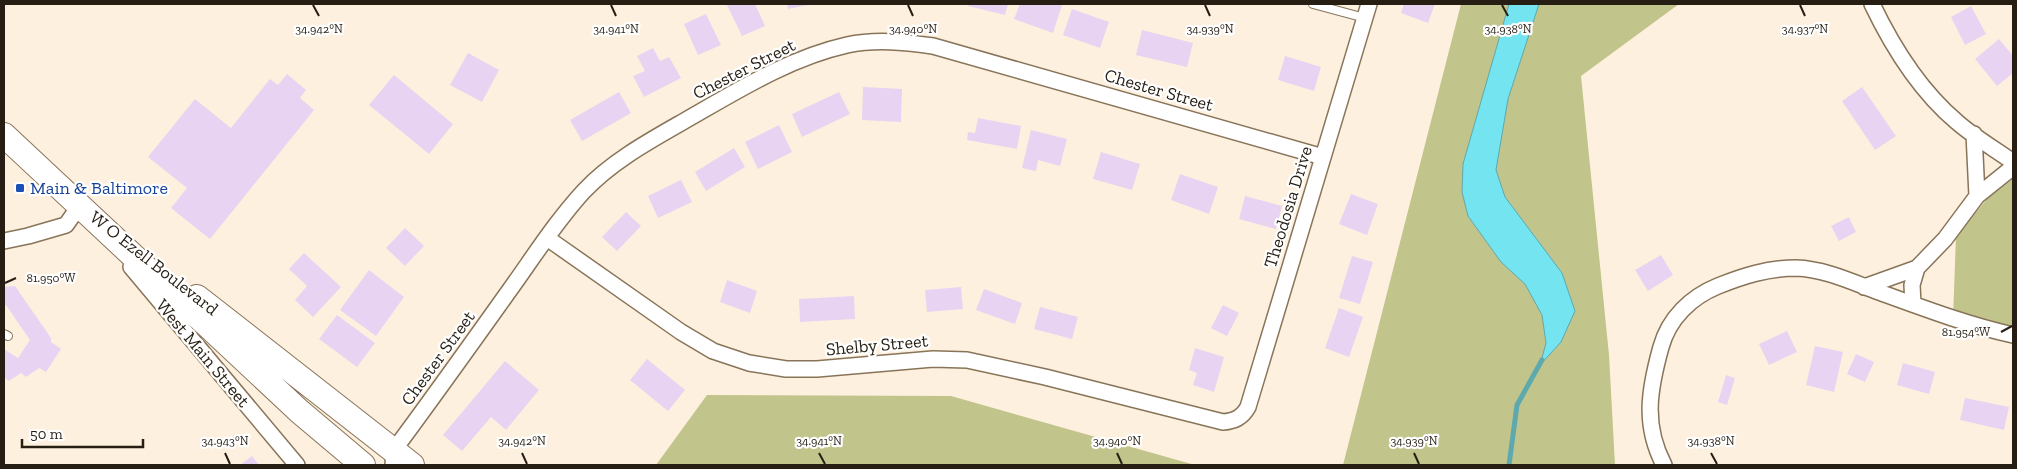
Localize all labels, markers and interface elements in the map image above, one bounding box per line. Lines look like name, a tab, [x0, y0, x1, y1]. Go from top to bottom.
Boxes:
text: 34.942°N	[295, 22, 343, 36]
text: 34.941°N	[593, 22, 639, 36]
text: 34.940°N	[889, 22, 937, 36]
text: 34.939°N	[1186, 22, 1234, 36]
text: 34.938°N	[1484, 22, 1532, 36]
text: 34.937°N	[1782, 22, 1828, 36]
street label: Chester Street	[689, 34, 799, 104]
street label: Chester Street	[1102, 64, 1216, 116]
street label: Theodosia Drive	[1259, 143, 1317, 271]
place label: Main & Baltimore	[30, 177, 168, 199]
marker: Main & Baltimore	[14, 182, 26, 194]
street label: W O Ezell Boulevard	[85, 206, 223, 320]
text: 81.950°W	[27, 271, 76, 285]
street label: West Main Street	[151, 294, 255, 412]
street label: Chester Street	[396, 306, 480, 410]
text: 81.954°W	[1942, 325, 1991, 339]
street label: Shelby Street	[825, 330, 929, 360]
scale bar	[22, 416, 144, 448]
text: 50 m	[30, 425, 63, 443]
text: 34.943°N	[201, 434, 249, 448]
text: 34.942°N	[498, 434, 546, 448]
text: 34.941°N	[796, 434, 842, 448]
text: 34.940°N	[1093, 434, 1141, 448]
text: 34.939°N	[1390, 434, 1438, 448]
text: 34.938°N	[1687, 434, 1735, 448]

